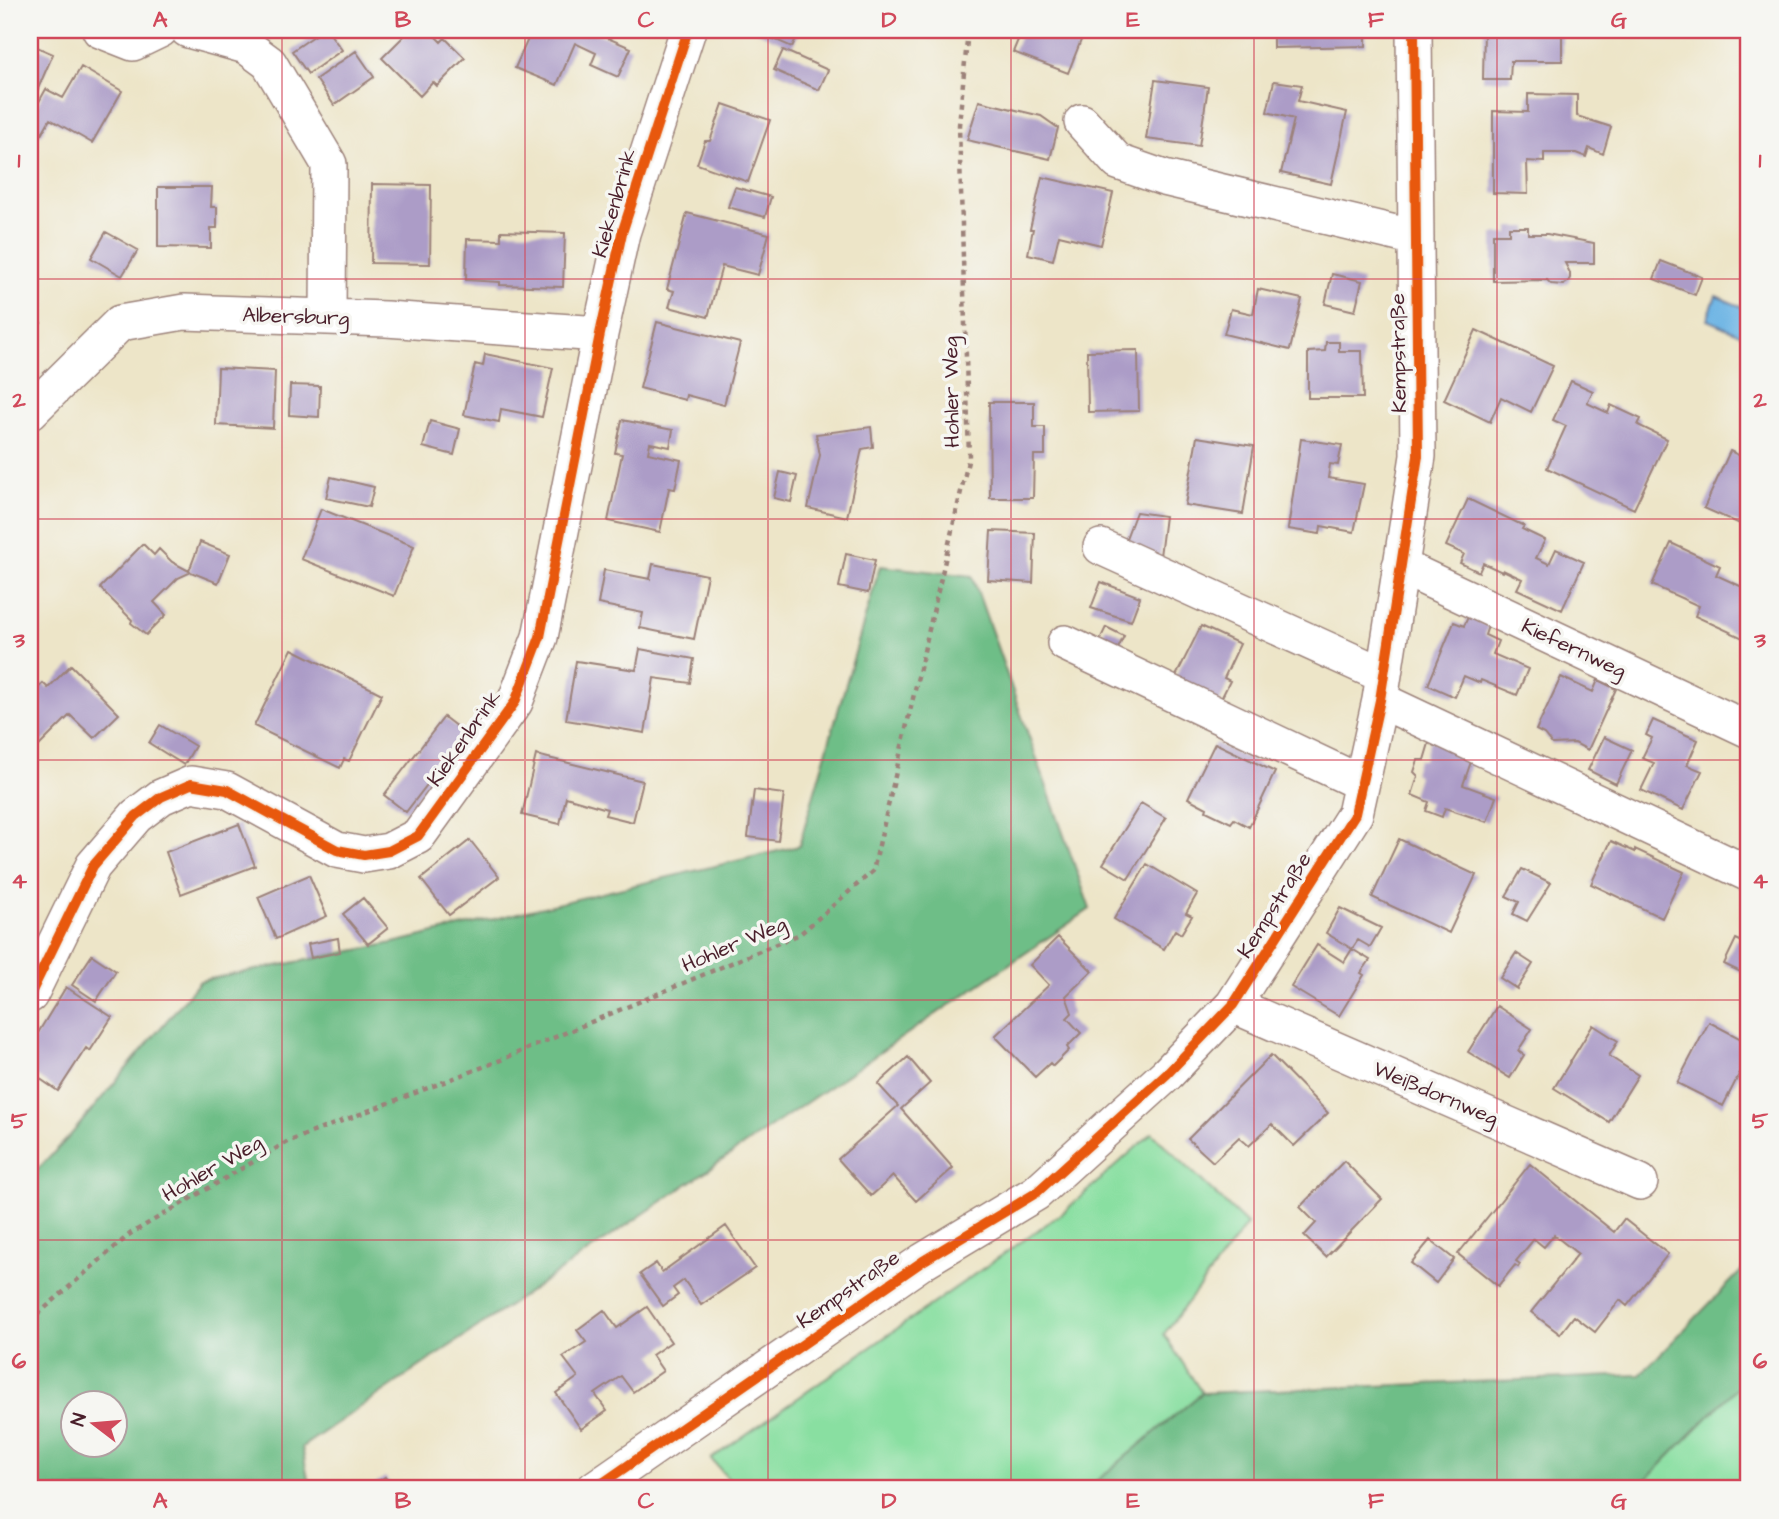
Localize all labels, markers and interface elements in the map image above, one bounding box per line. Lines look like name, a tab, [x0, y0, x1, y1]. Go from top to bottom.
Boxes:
text: A	[153, 4, 168, 36]
text: B	[395, 4, 412, 36]
text: C	[638, 4, 655, 36]
text: D	[882, 4, 897, 36]
text: E	[1126, 4, 1140, 36]
text: F	[1368, 4, 1385, 36]
text: G	[1611, 4, 1627, 36]
text: 1	[18, 144, 21, 176]
text: 1	[1759, 144, 1762, 176]
street label: Kiekenbrink	[585, 145, 644, 261]
street label: Kempstraße	[1383, 293, 1415, 413]
street label: Albersburg	[242, 300, 350, 335]
street label: Hohler Weg	[936, 336, 969, 448]
text: 2	[11, 384, 26, 416]
text: 2	[1752, 384, 1767, 416]
street label: Kiefernweg	[1516, 612, 1631, 687]
text: 3	[12, 624, 25, 656]
text: 3	[1753, 624, 1766, 656]
street label: Kiekenbrink	[420, 684, 508, 792]
street label: Kempstraße	[1230, 847, 1319, 964]
text: 4	[11, 865, 27, 897]
text: 4	[1752, 865, 1768, 897]
street label: Hohler Weg	[677, 909, 792, 981]
street label: Weißdornweg	[1368, 1054, 1503, 1135]
text: 5	[11, 1105, 28, 1137]
text: 5	[1752, 1105, 1769, 1137]
street label: Hohler Weg	[157, 1128, 269, 1211]
street label: Kempstraße	[791, 1243, 906, 1336]
text: 6	[12, 1345, 27, 1377]
text: 6	[1753, 1345, 1768, 1377]
north arrow	[60, 1390, 130, 1460]
text: N	[64, 1410, 94, 1429]
text: A	[153, 1485, 168, 1517]
text: B	[395, 1485, 412, 1517]
text: C	[638, 1485, 655, 1517]
text: D	[882, 1485, 897, 1517]
text: E	[1126, 1485, 1140, 1517]
text: F	[1368, 1485, 1385, 1517]
text: G	[1611, 1485, 1627, 1517]

